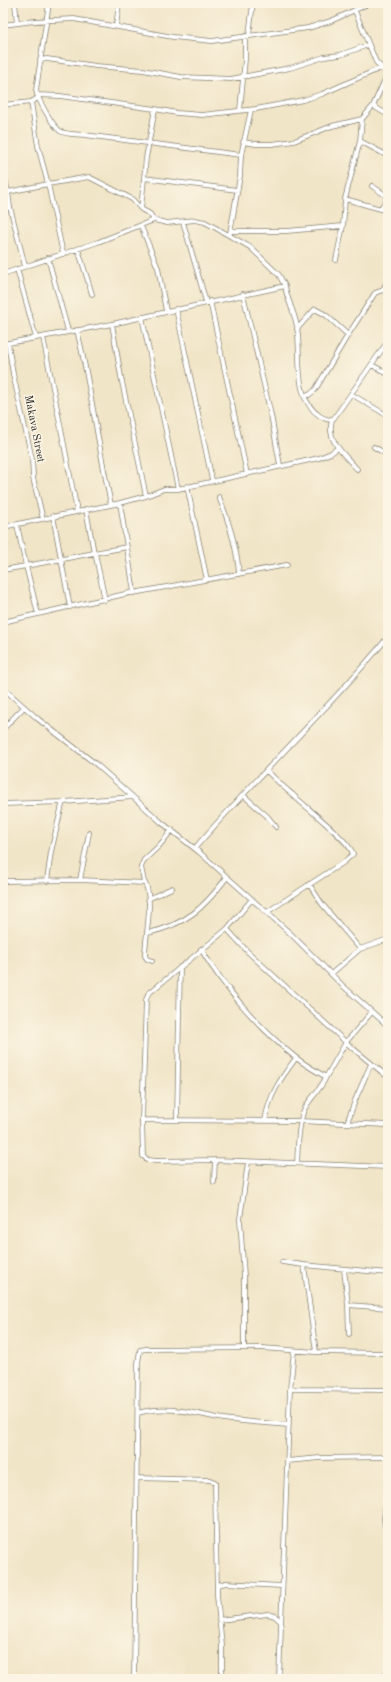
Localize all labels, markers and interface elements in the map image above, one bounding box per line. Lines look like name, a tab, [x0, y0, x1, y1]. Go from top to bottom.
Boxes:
street label: Makava Street	[22, 394, 46, 464]

